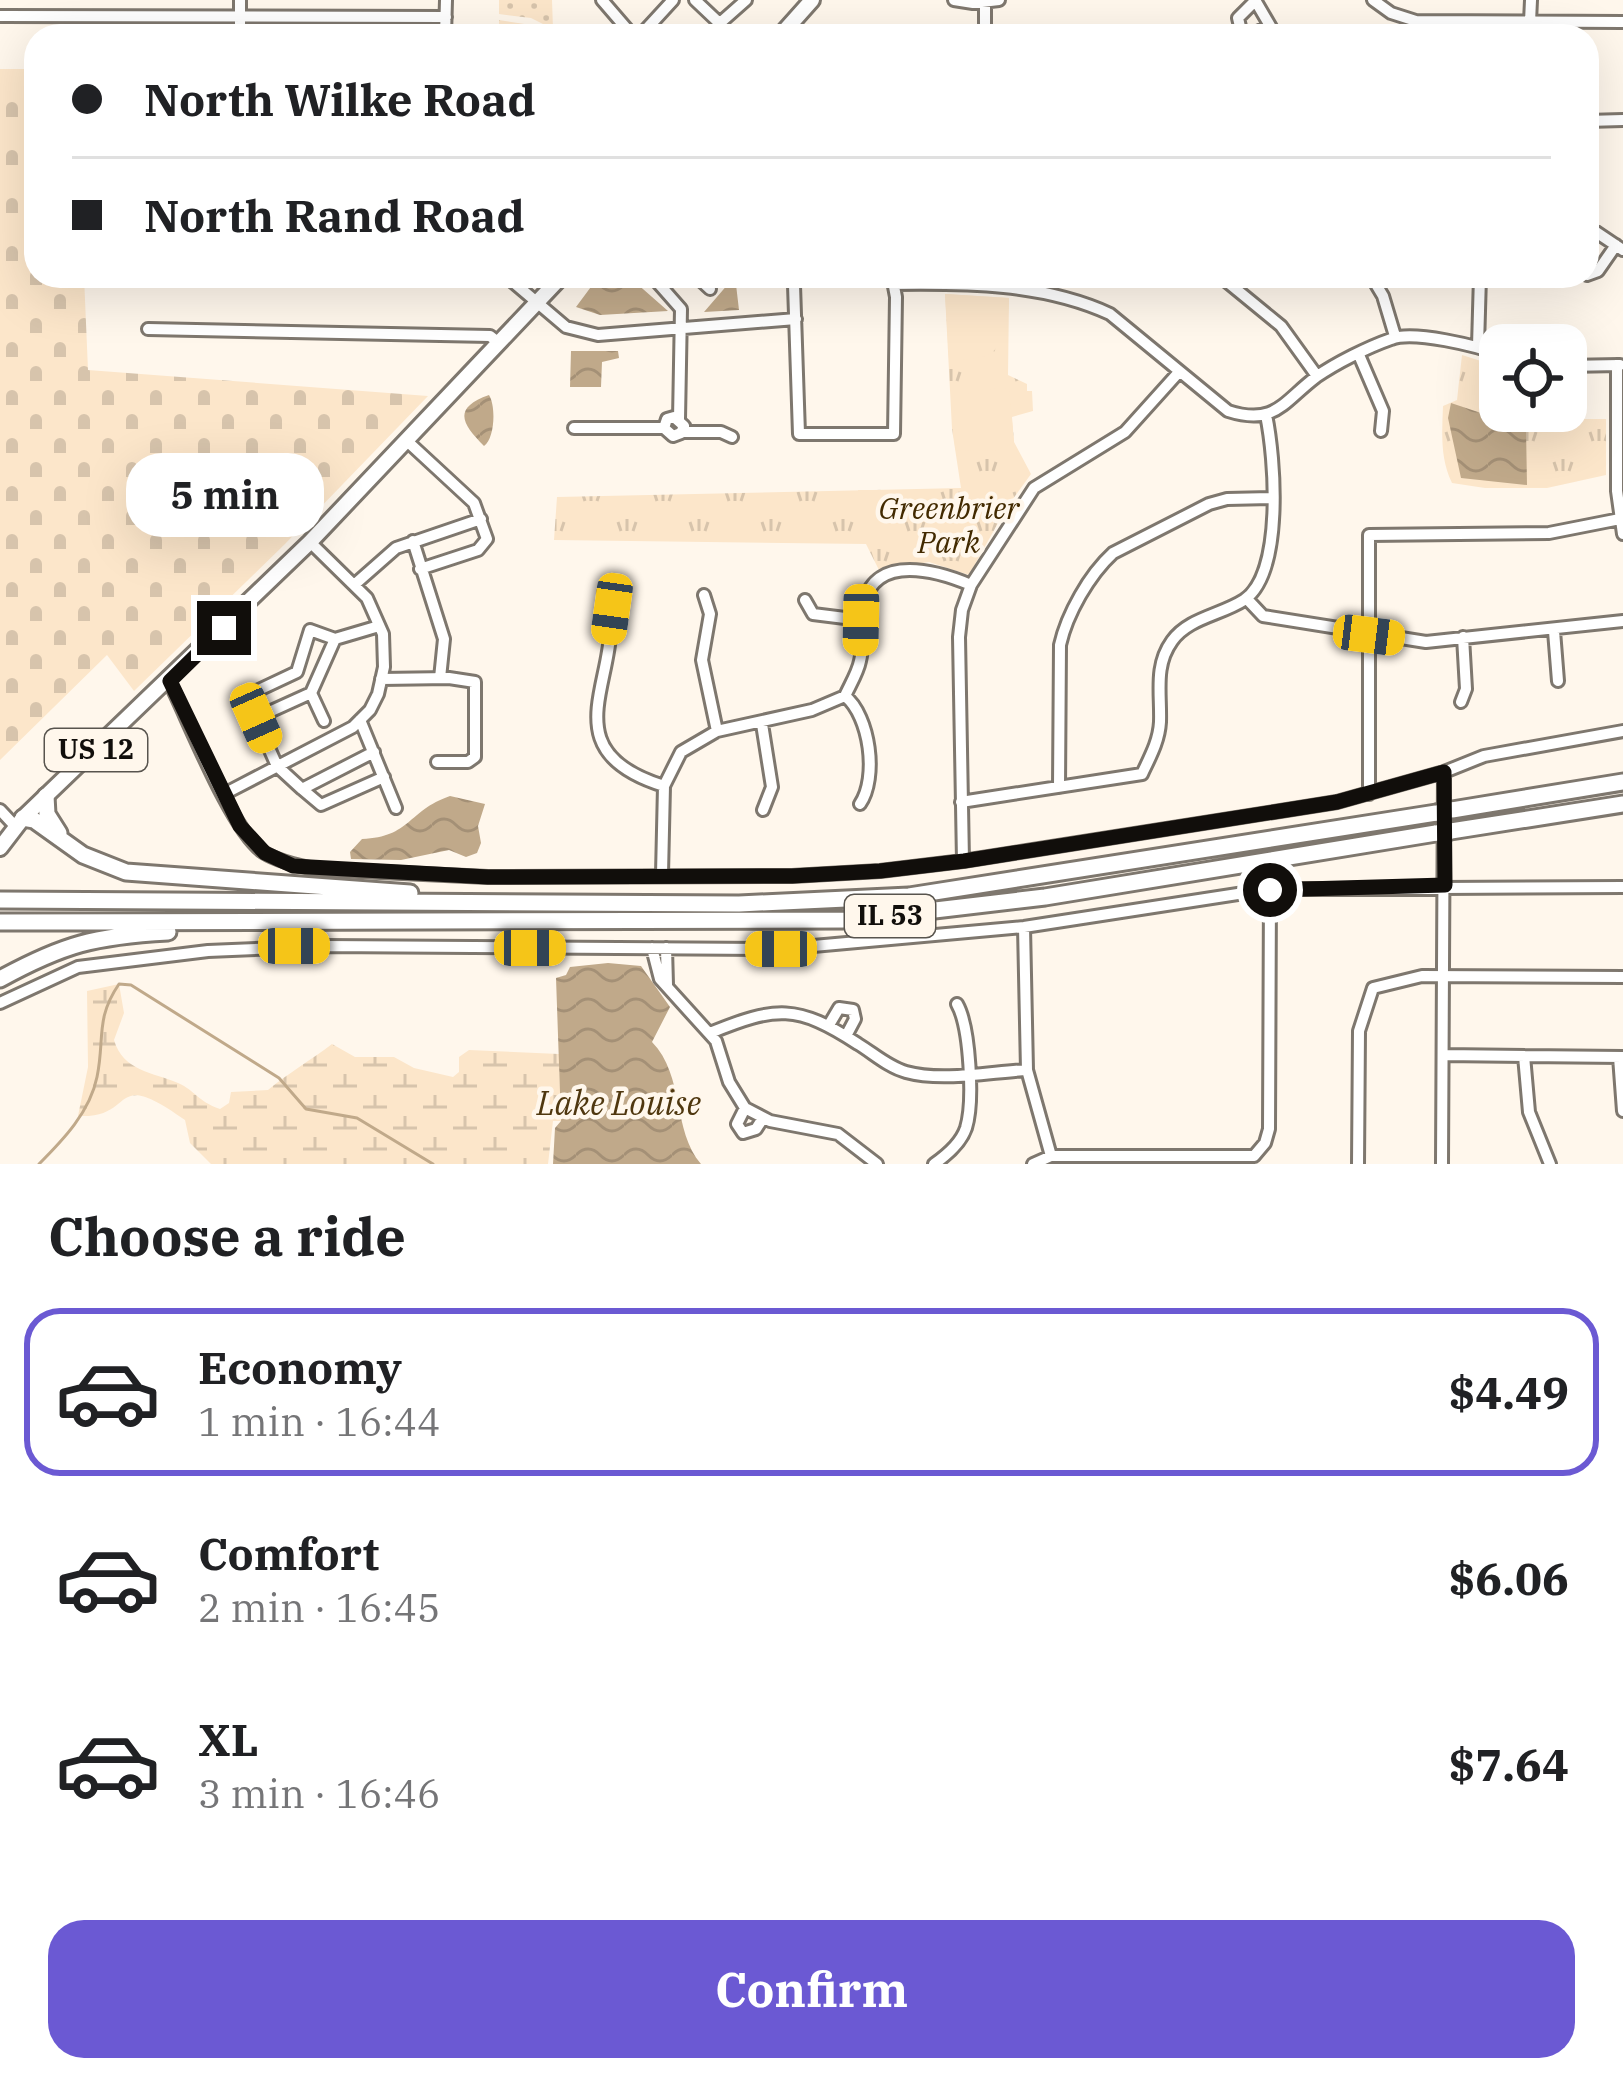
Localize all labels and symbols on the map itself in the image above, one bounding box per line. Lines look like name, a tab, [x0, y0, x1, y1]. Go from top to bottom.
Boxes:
callout: 5 min	[125, 454, 323, 538]
park label: Greenbrier Park	[879, 488, 1020, 561]
car	[589, 571, 635, 647]
car	[842, 584, 880, 656]
route end	[197, 601, 251, 655]
car	[1331, 613, 1407, 657]
car	[225, 678, 287, 758]
road number: US 12	[45, 729, 147, 771]
route start	[1243, 863, 1297, 917]
road number: IL 53	[845, 895, 935, 937]
car	[258, 928, 330, 964]
car	[494, 930, 566, 966]
car	[745, 931, 817, 967]
water label: Lake Louise	[536, 1081, 702, 1124]

